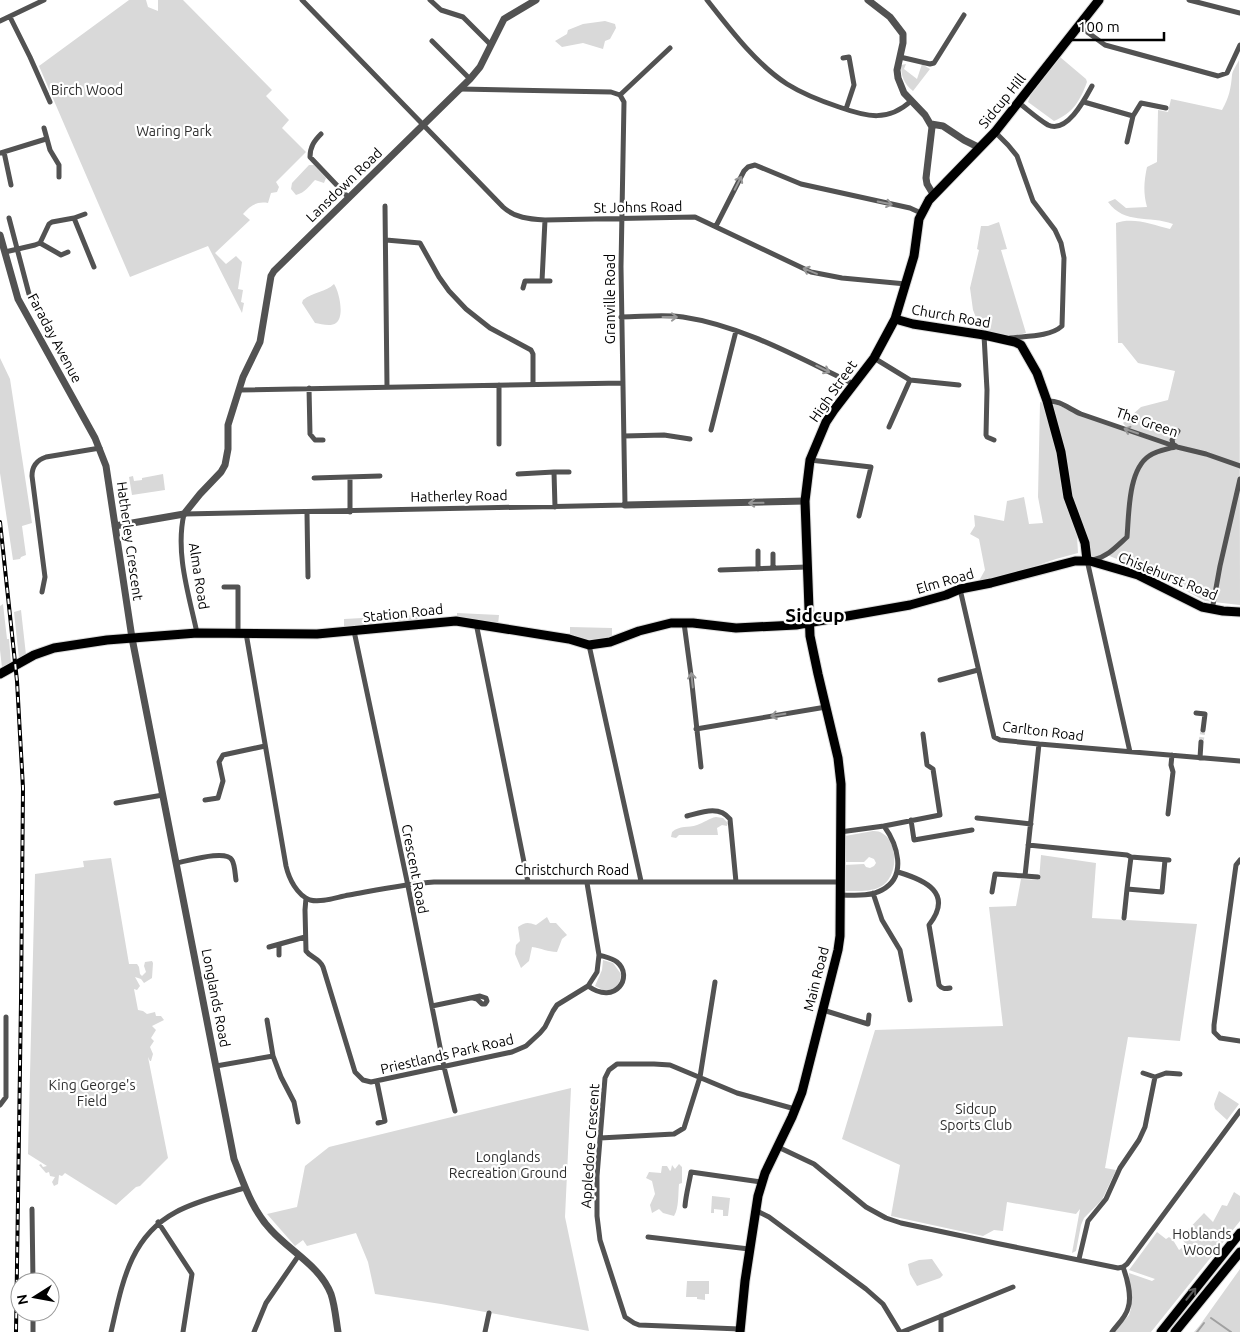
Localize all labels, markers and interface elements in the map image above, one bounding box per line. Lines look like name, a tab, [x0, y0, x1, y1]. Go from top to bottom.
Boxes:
scale bar	[1070, 10, 1164, 42]
text: 100 m	[1078, 18, 1120, 35]
street label: Sidcup Hill	[975, 70, 1029, 131]
park label: Birch Wood	[51, 82, 123, 98]
park label: Waring Park	[136, 123, 212, 139]
street label: Lansdown Road	[303, 145, 385, 225]
one-way arrow	[733, 175, 743, 190]
street label: St Johns Road	[594, 198, 682, 216]
one-way arrow	[877, 199, 893, 208]
street label: Granville Road	[602, 254, 618, 344]
one-way arrow	[803, 265, 818, 275]
street label: Faraday Avenue	[25, 291, 85, 385]
street label: Church Road	[910, 301, 992, 331]
one-way arrow	[662, 312, 678, 322]
street label: High Street	[806, 357, 860, 425]
one-way arrow	[815, 365, 830, 374]
street label: The Green	[1114, 404, 1180, 440]
one-way arrow	[1123, 426, 1139, 435]
street label: Hatherley Crescent	[114, 480, 146, 602]
street label: Hatherley Road	[410, 487, 508, 505]
one-way arrow	[748, 498, 764, 508]
street label: Alma Road	[186, 541, 212, 611]
street label: Chislehurst Road	[1116, 549, 1220, 603]
street label: Elm Road	[914, 565, 976, 597]
street label: Station Road	[362, 601, 444, 625]
district label: Sidcup	[785, 604, 845, 626]
one-way arrow	[687, 672, 697, 688]
one-way arrow	[770, 710, 786, 720]
street label: Carlton Road	[1001, 718, 1085, 744]
street label: Crescent Road	[398, 823, 432, 915]
street label: Christchurch Road	[515, 862, 629, 878]
street label: Main Road	[800, 945, 832, 1013]
street label: Longlands Road	[199, 947, 233, 1049]
street label: Priestlands Park Road	[379, 1031, 515, 1077]
park label: King George's Field	[49, 1077, 136, 1109]
street label: Appledore Crescent	[578, 1083, 602, 1209]
park label: Sidcup Sports Club	[940, 1101, 1012, 1133]
park label: Longlands Recreation Ground	[449, 1149, 567, 1181]
park label: Hoblands Wood	[1172, 1226, 1232, 1258]
north arrow	[10, 1272, 60, 1322]
one-way arrow	[1186, 1288, 1197, 1301]
text: N	[13, 1293, 31, 1306]

